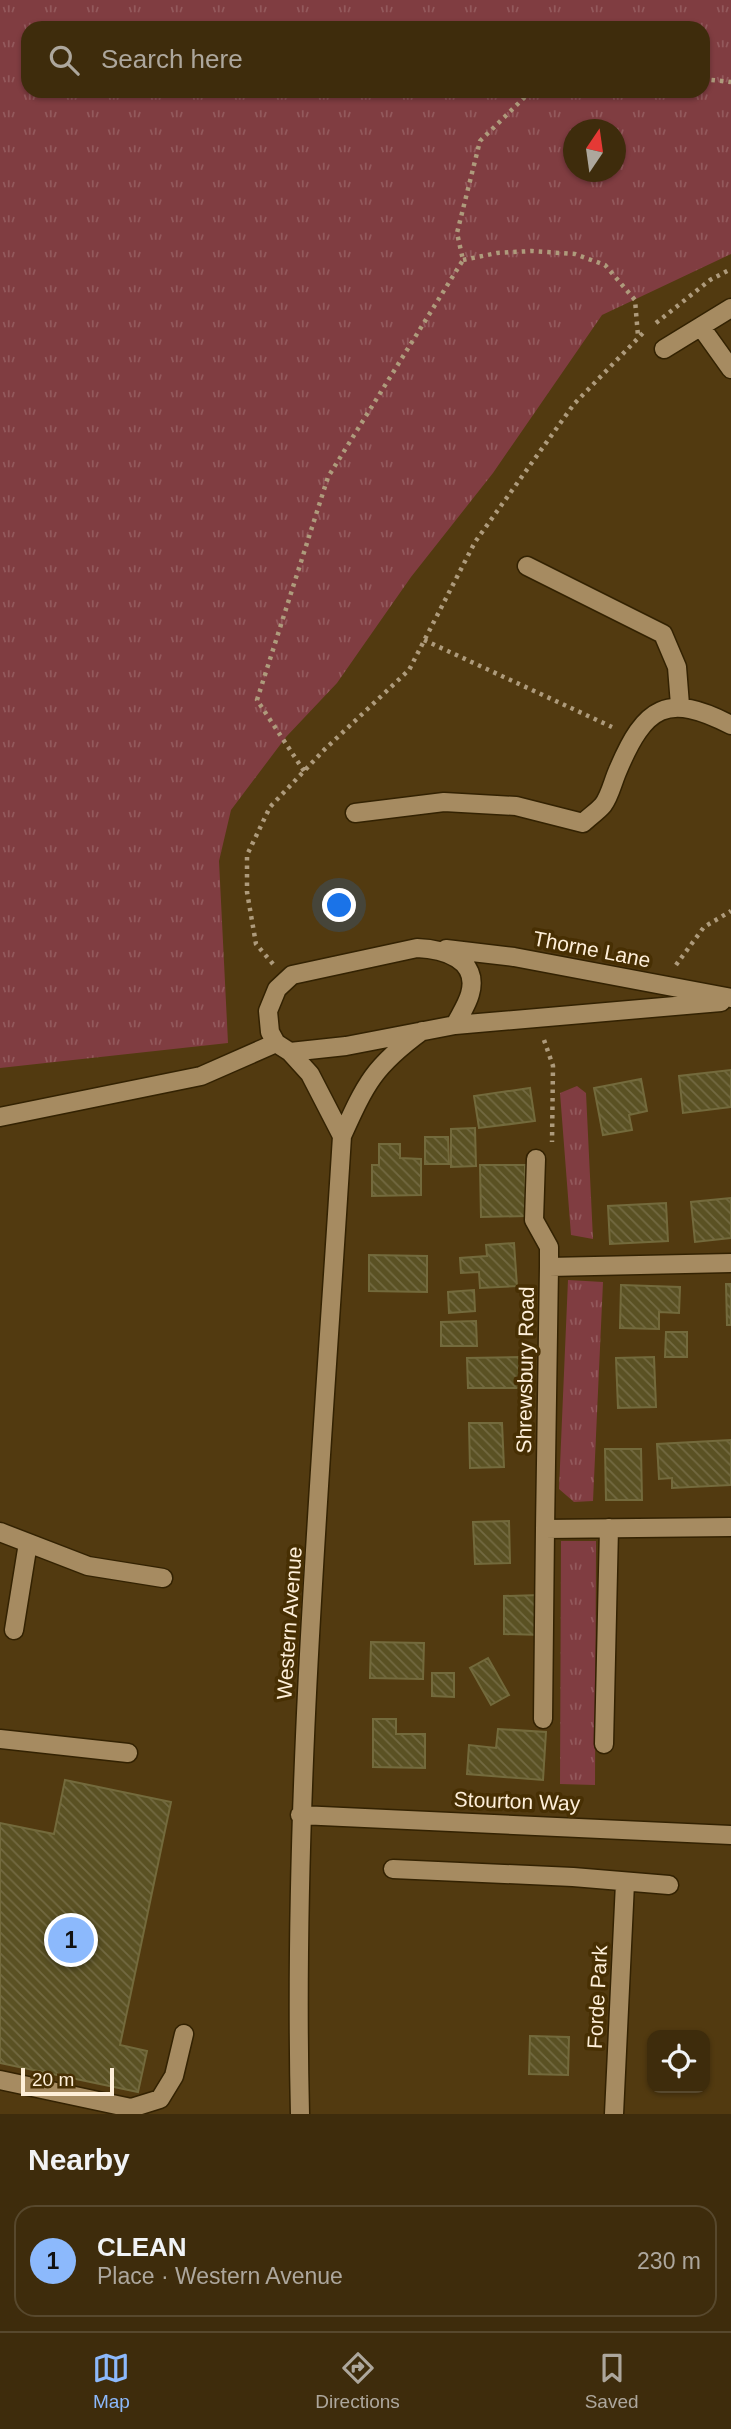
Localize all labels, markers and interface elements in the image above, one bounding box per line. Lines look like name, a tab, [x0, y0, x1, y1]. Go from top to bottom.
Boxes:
search box	[21, 21, 710, 98]
icon: search	[45, 41, 83, 79]
text: Search here	[101, 44, 243, 74]
north arrow	[563, 119, 626, 182]
your location	[322, 888, 356, 922]
street label: Thorne Lane	[531, 926, 653, 972]
street label: Shrewsbury Road	[512, 1286, 538, 1454]
street label: Western Avenue	[272, 1546, 306, 1700]
street label: Stourton Way	[453, 1787, 581, 1815]
pin: 1	[48, 1914, 94, 1966]
street label: Forde Park	[583, 1944, 611, 2049]
map controls	[647, 2030, 710, 2093]
button: locate	[647, 2030, 710, 2093]
scale bar	[21, 2065, 114, 2097]
text: 20 m	[32, 2069, 74, 2090]
text: Nearby	[28, 2143, 130, 2176]
text: CLEAN	[97, 2232, 187, 2262]
text: 1	[47, 2248, 59, 2274]
text: 230 m	[637, 2248, 701, 2274]
text: Place · Western Avenue	[97, 2263, 343, 2289]
tab: Map	[92, 2349, 130, 2413]
tab: Directions	[315, 2349, 400, 2413]
tab: Saved	[585, 2349, 639, 2413]

